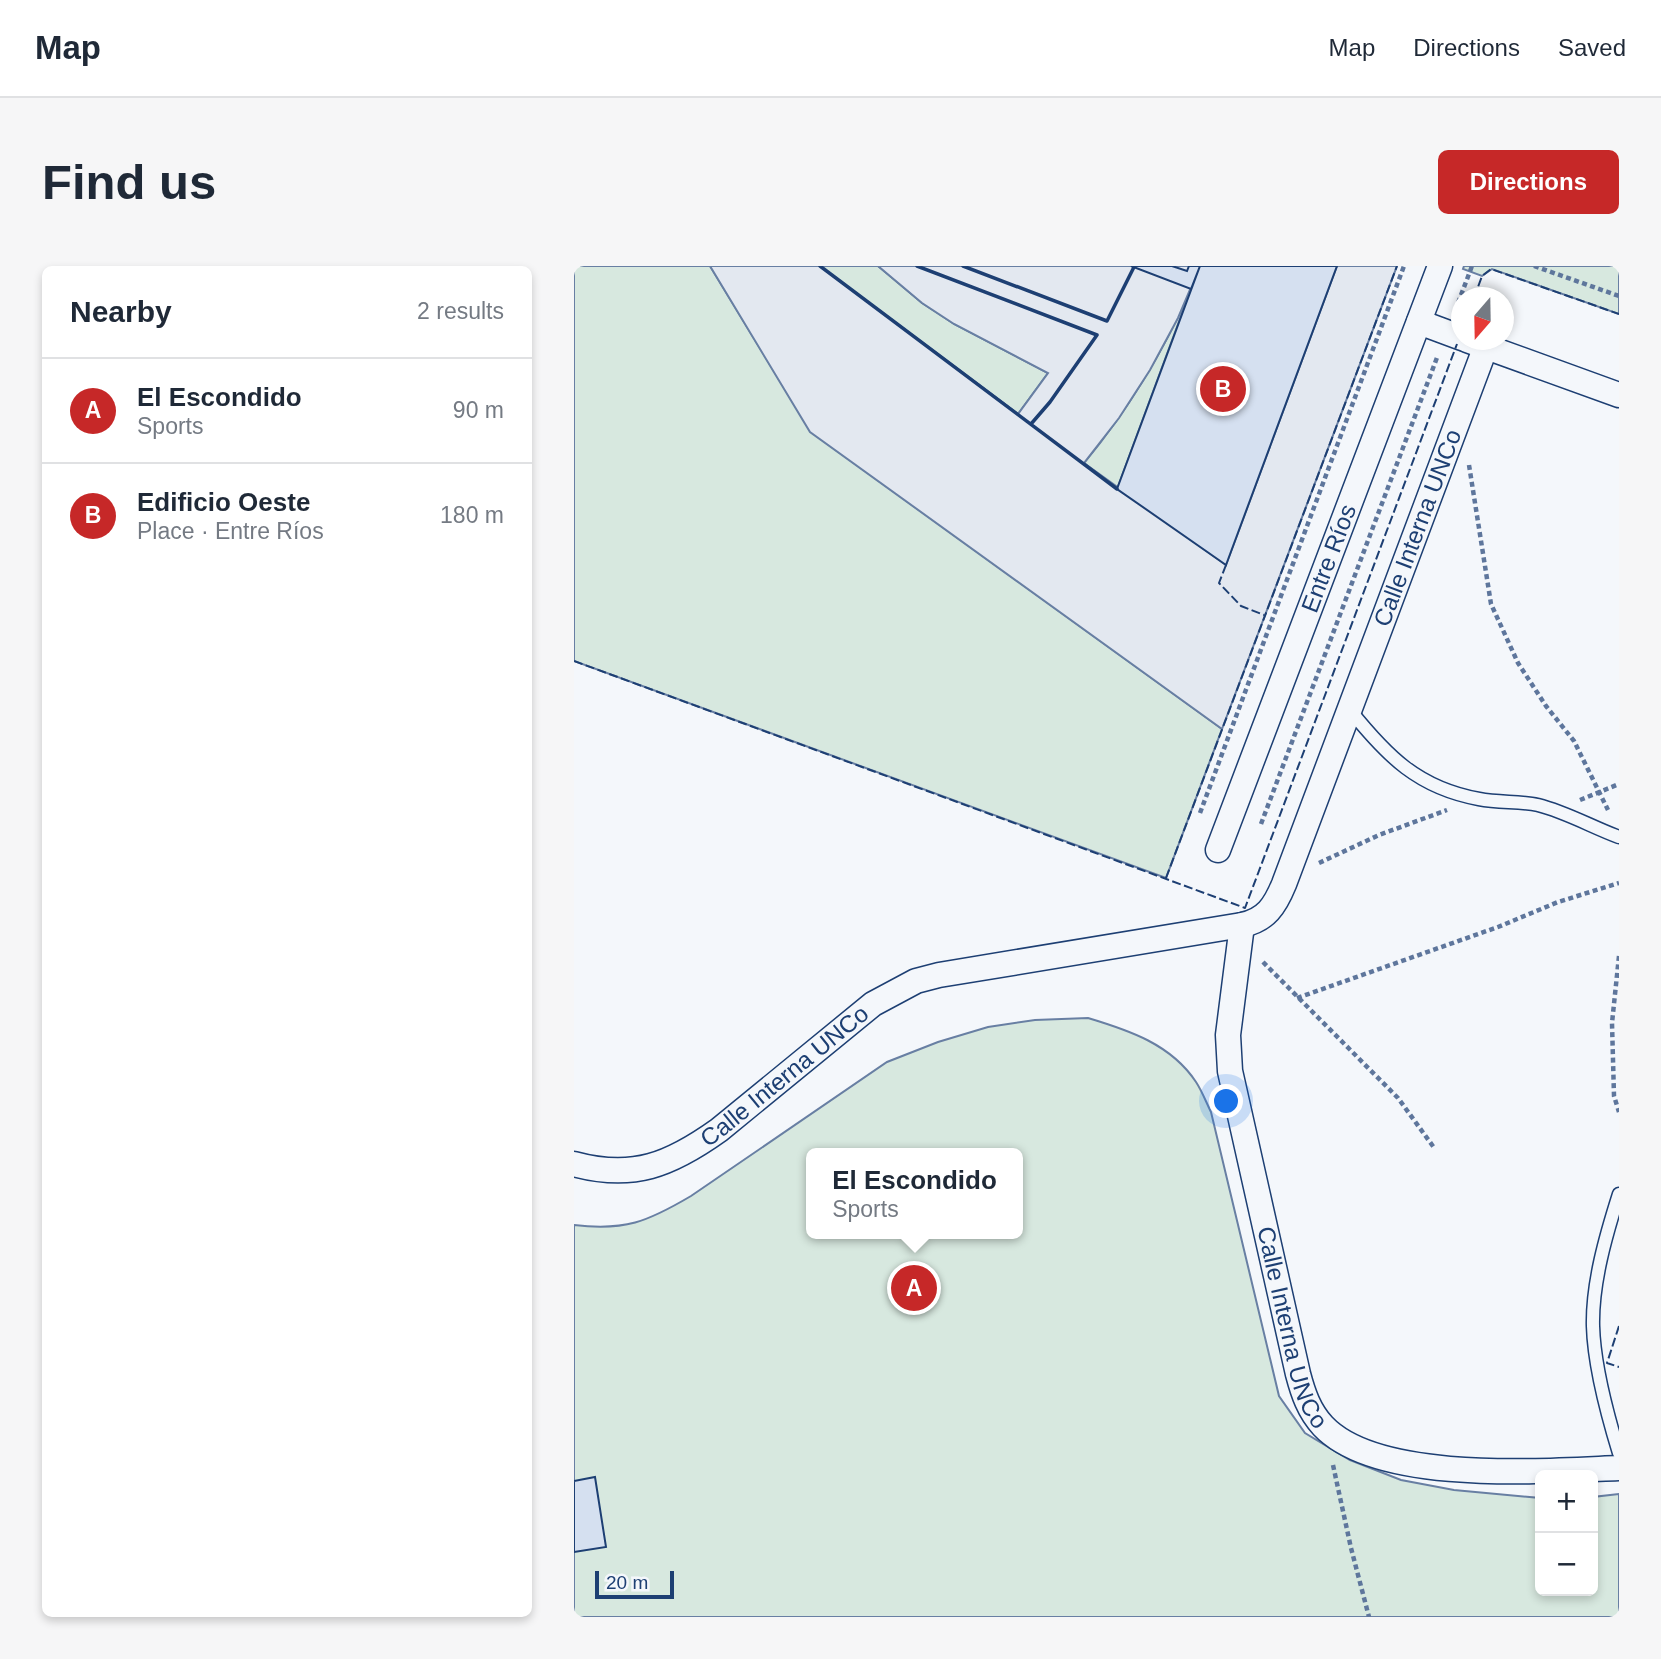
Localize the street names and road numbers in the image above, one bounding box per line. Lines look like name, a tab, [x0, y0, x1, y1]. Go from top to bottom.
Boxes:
street label: Calle Interna UNCo	[1368, 425, 1466, 630]
street label: Entre Ríos	[1296, 500, 1361, 616]
street label: Calle Interna UNCo	[695, 1000, 873, 1152]
street label: Calle Interna UNCo	[1252, 1224, 1333, 1434]

